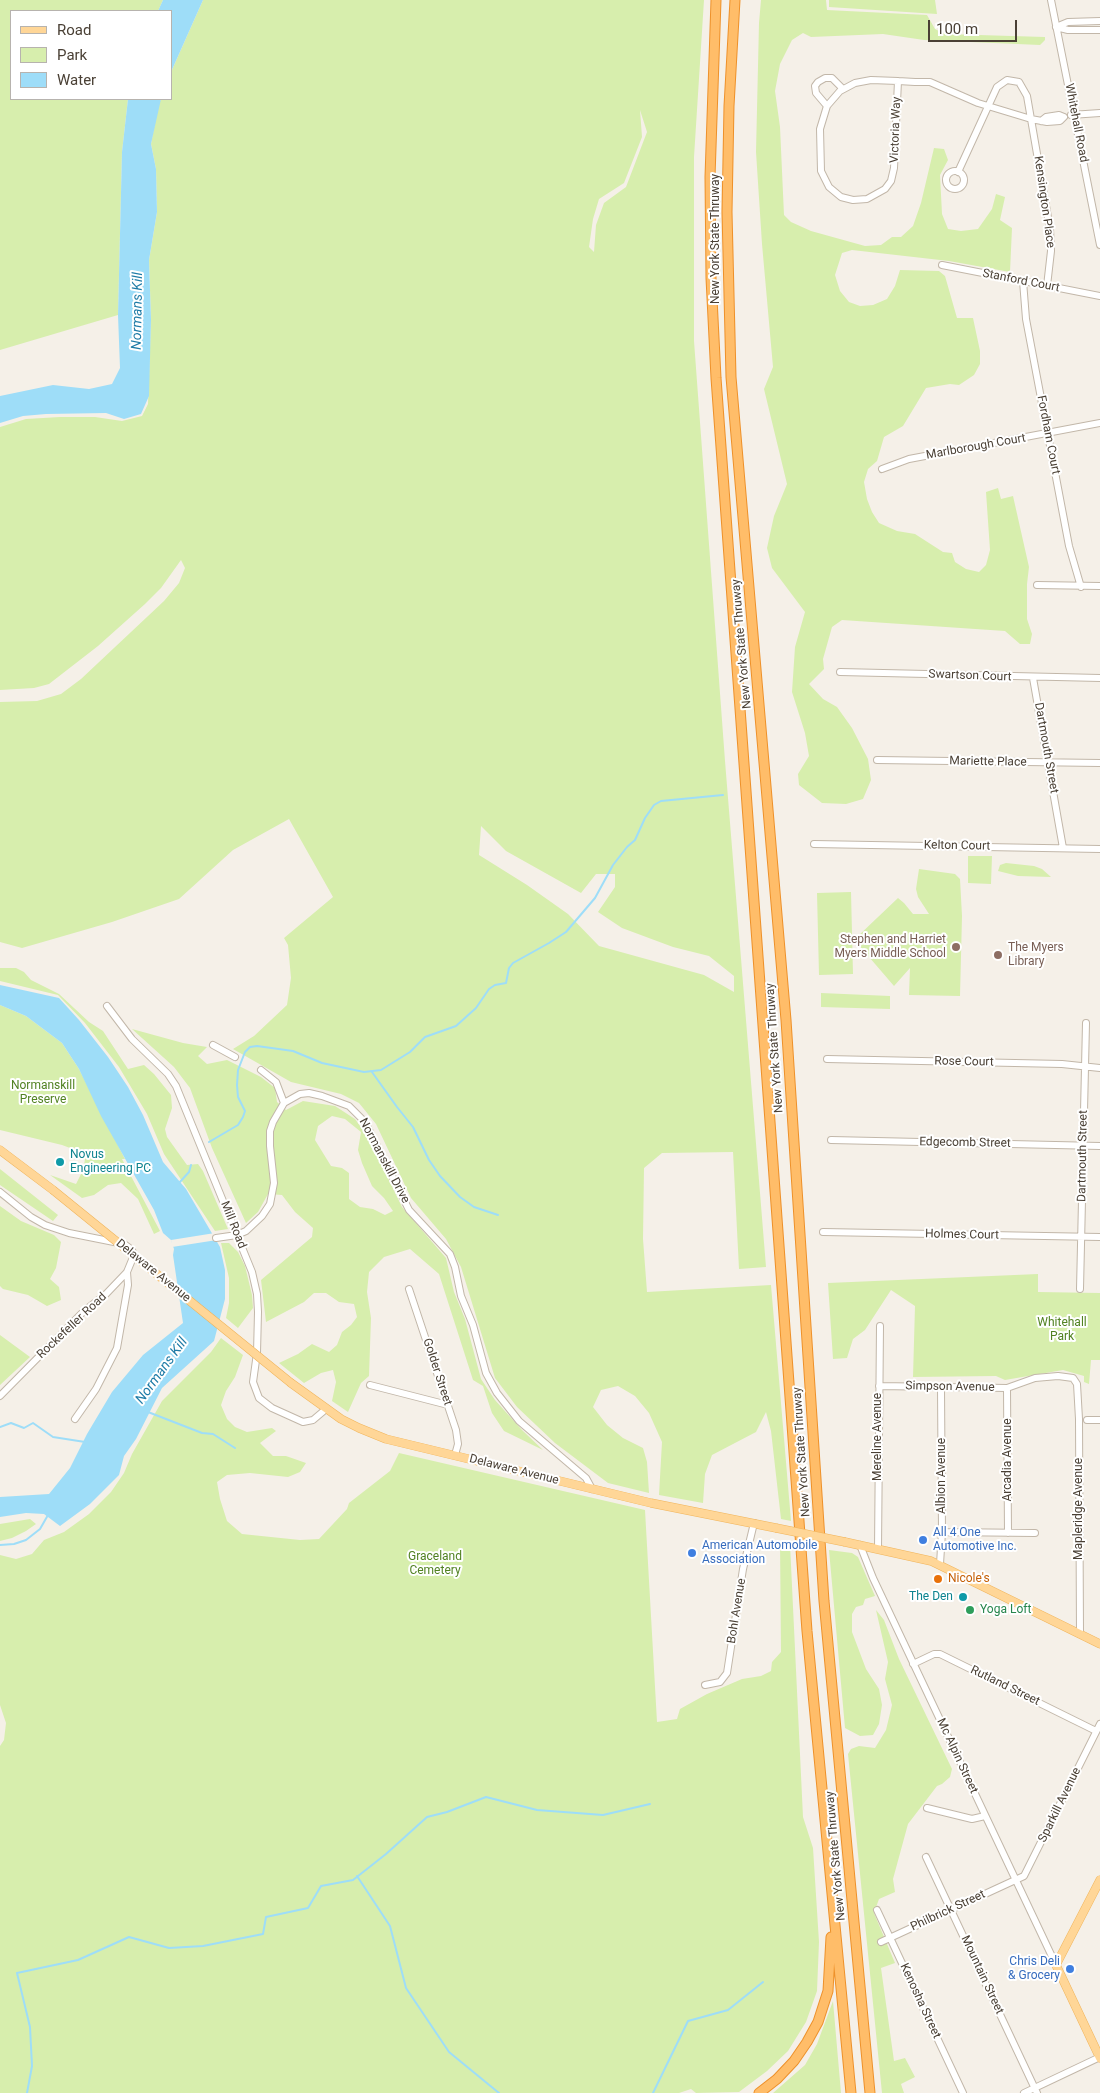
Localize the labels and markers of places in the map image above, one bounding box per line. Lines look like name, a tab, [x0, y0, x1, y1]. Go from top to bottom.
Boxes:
place label: Stephen and Harriet Myers Middle School	[835, 933, 946, 961]
marker: Stephen and Harriet Myers Middle School	[950, 941, 962, 953]
place label: The Myers Library	[1008, 941, 1064, 969]
marker: The Myers Library	[992, 949, 1004, 961]
place label: Novus Engineering PC	[70, 1148, 151, 1176]
marker: Novus Engineering PC	[54, 1156, 66, 1168]
place label: All 4 One Automotive Inc.	[933, 1526, 1017, 1554]
marker: All 4 One Automotive Inc.	[917, 1534, 929, 1546]
place label: American Automobile Association	[702, 1539, 817, 1567]
marker: American Automobile Association	[686, 1547, 698, 1559]
place label: Nicole's	[948, 1572, 990, 1586]
marker: Nicole's	[932, 1573, 944, 1585]
place label: The Den	[909, 1590, 953, 1604]
marker: The Den	[957, 1591, 969, 1603]
place label: Yoga Loft	[980, 1603, 1031, 1617]
marker: Yoga Loft	[964, 1604, 976, 1616]
place label: Chris Deli & Grocery	[1008, 1955, 1060, 1983]
marker: Chris Deli & Grocery	[1064, 1963, 1076, 1975]

